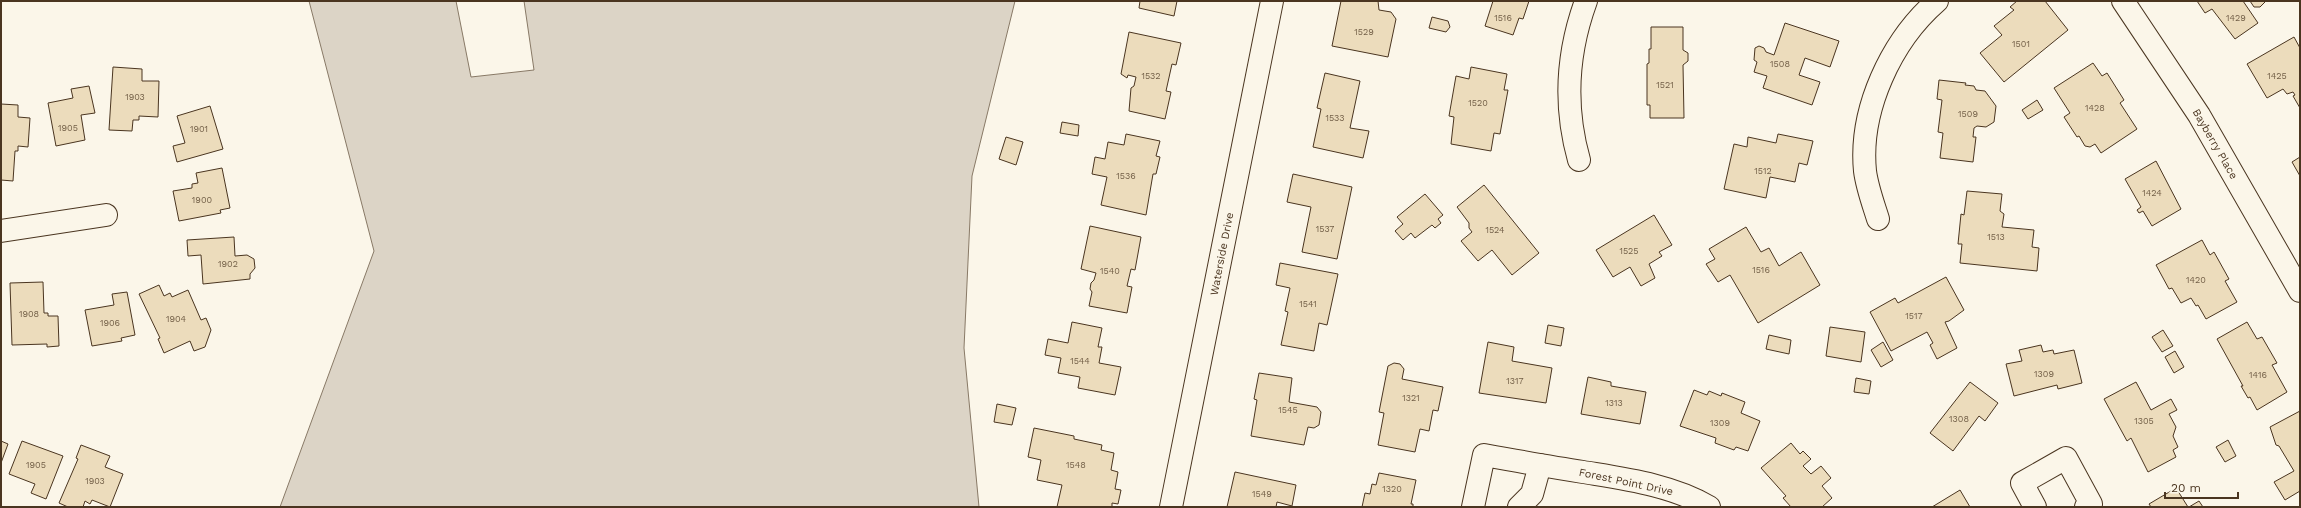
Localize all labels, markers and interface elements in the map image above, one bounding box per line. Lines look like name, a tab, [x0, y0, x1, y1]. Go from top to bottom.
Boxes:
house number: 1516	[1494, 13, 1512, 23]
house number: 1429	[2226, 13, 2246, 23]
house number: 1529	[1354, 27, 1374, 37]
house number: 1501	[2012, 39, 2030, 49]
house number: 1508	[1770, 59, 1790, 69]
house number: 1532	[1141, 71, 1161, 81]
house number: 1425	[2267, 71, 2287, 81]
house number: 1521	[1656, 80, 1674, 90]
house number: 1903	[125, 92, 145, 102]
house number: 1520	[1468, 98, 1488, 108]
house number: 1428	[2085, 103, 2105, 113]
street label: Bayberry Place	[2190, 107, 2240, 181]
house number: 1509	[1958, 109, 1978, 119]
house number: 1533	[1325, 113, 1345, 123]
house number: 1905	[58, 123, 78, 133]
house number: 1901	[190, 124, 208, 134]
house number: 1512	[1754, 166, 1772, 176]
house number: 1536	[1116, 171, 1136, 181]
house number: 1424	[2142, 188, 2162, 198]
house number: 1900	[192, 195, 213, 205]
street label: Waterside Drive	[1208, 211, 1236, 297]
house number: 1537	[1316, 224, 1334, 234]
house number: 1524	[1485, 225, 1505, 235]
house number: 1513	[1987, 232, 2005, 242]
house number: 1525	[1619, 246, 1639, 256]
house number: 1902	[218, 259, 238, 269]
house number: 1516	[1752, 265, 1770, 275]
house number: 1540	[1100, 266, 1120, 276]
house number: 1420	[2186, 275, 2206, 285]
house number: 1541	[1299, 299, 1317, 309]
house number: 1908	[19, 309, 39, 319]
house number: 1517	[1905, 311, 1923, 321]
house number: 1904	[166, 314, 187, 324]
house number: 1906	[100, 318, 120, 328]
house number: 1544	[1070, 356, 1090, 366]
house number: 1309	[2034, 369, 2054, 379]
house number: 1416	[2249, 370, 2267, 380]
house number: 1317	[1506, 376, 1524, 386]
house number: 1321	[1402, 393, 1420, 403]
house number: 1313	[1605, 398, 1623, 408]
house number: 1545	[1278, 405, 1298, 415]
house number: 1308	[1949, 414, 1969, 424]
house number: 1305	[2134, 416, 2154, 426]
house number: 1309	[1710, 418, 1730, 428]
house number: 1905	[26, 460, 46, 470]
house number: 1548	[1066, 460, 1086, 470]
street label: Forest Point Drive	[1578, 466, 1674, 498]
scale bar	[2165, 474, 2238, 500]
house number: 1903	[85, 476, 105, 486]
text: 20 m	[2171, 481, 2201, 495]
house number: 1320	[1382, 484, 1402, 494]
house number: 1549	[1252, 489, 1272, 499]

